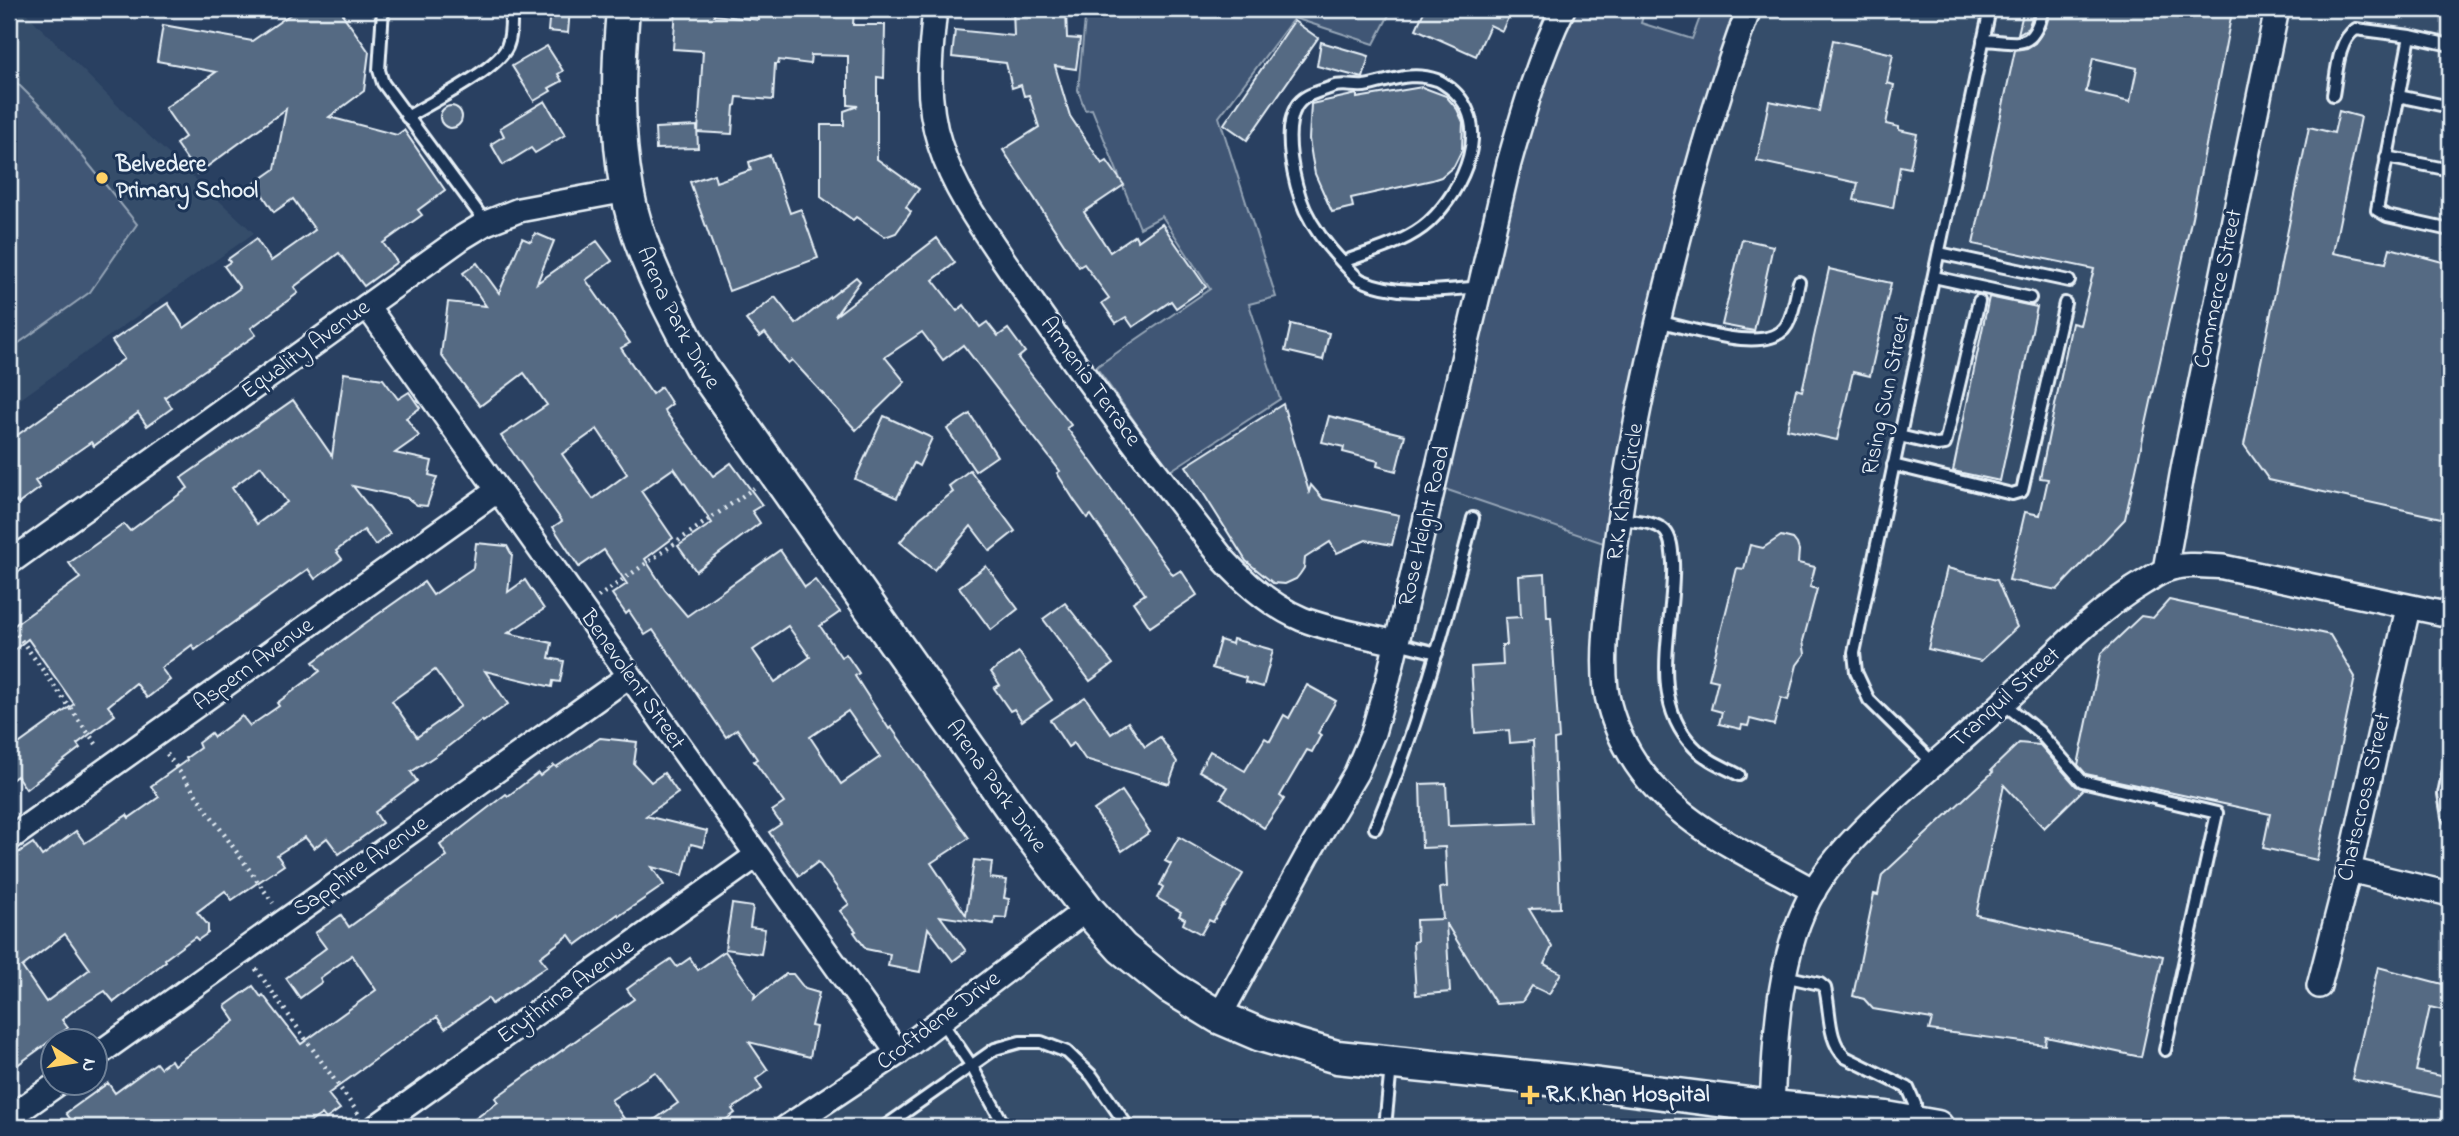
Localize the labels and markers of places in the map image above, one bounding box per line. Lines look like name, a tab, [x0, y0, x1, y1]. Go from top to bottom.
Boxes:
place label: Belvedere Primary School	[115, 149, 258, 210]
marker: Belvedere Primary School	[94, 170, 110, 186]
place label: R.K Khan Hospital	[1546, 1079, 1710, 1112]
marker: R.K Khan Hospital	[1520, 1085, 1540, 1105]

